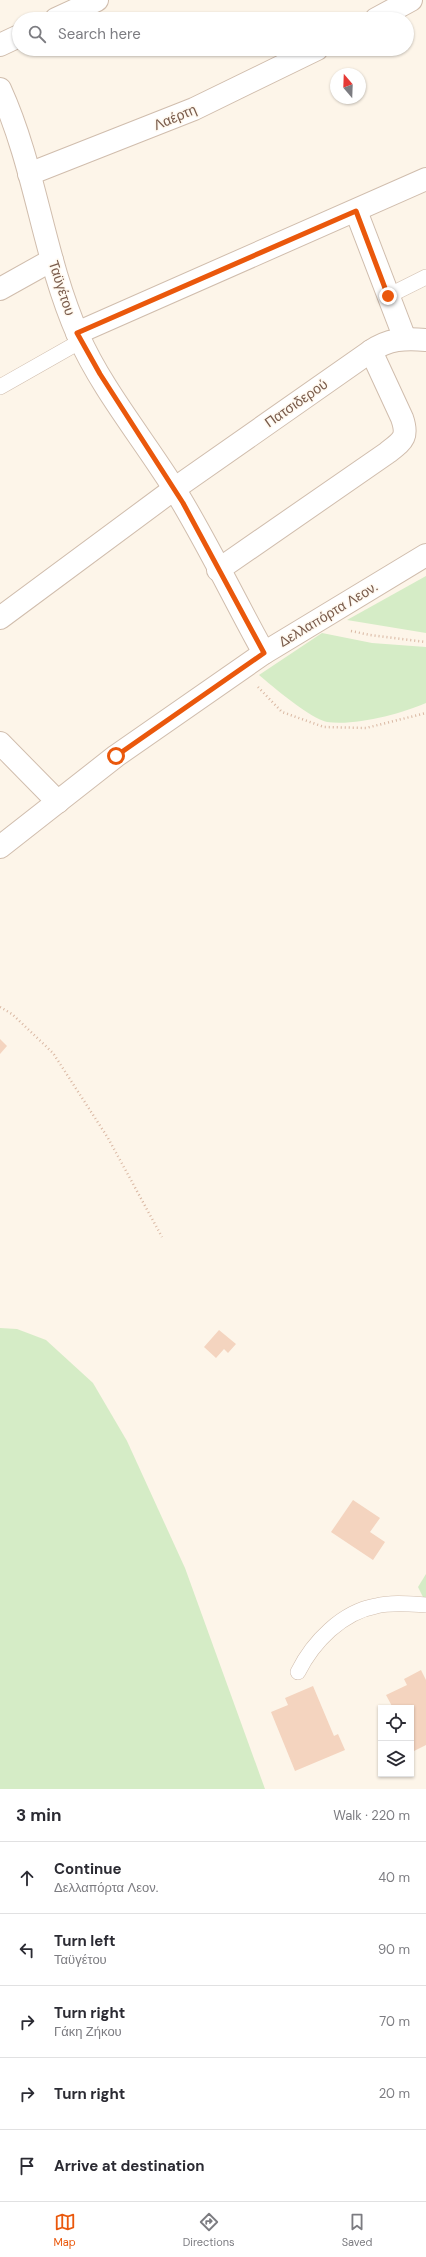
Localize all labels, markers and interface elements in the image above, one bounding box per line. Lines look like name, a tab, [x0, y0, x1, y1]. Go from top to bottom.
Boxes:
search box	[12, 12, 414, 56]
icon: search	[26, 23, 48, 45]
text: Search here	[58, 24, 141, 44]
north arrow	[330, 68, 366, 104]
street label: Λαέρτη	[151, 100, 199, 134]
street label: Ταϋγέτου	[45, 258, 79, 318]
route end	[379, 287, 397, 305]
street label: Πατσιδερού	[261, 375, 331, 431]
street label: Δελλαπόρτα Λεον.	[275, 577, 381, 651]
route start	[107, 747, 125, 765]
map controls	[378, 1705, 414, 1777]
button: locate	[378, 1705, 414, 1741]
button: layers	[378, 1741, 414, 1777]
text: 3 min	[16, 1804, 61, 1826]
text: Walk · 220 m	[333, 1807, 410, 1824]
text: Continue	[54, 1859, 122, 1879]
icon: ahead	[16, 1867, 38, 1889]
text: 40 m	[378, 1869, 410, 1886]
text: Δελλαπόρτα Λεον.	[54, 1879, 158, 1896]
text: Turn left	[54, 1931, 115, 1951]
icon: left	[16, 1939, 38, 1961]
text: 90 m	[378, 1941, 410, 1958]
text: Ταϋγέτου	[54, 1951, 107, 1968]
text: Turn right	[54, 2003, 125, 2023]
icon: right	[16, 2011, 38, 2033]
text: 70 m	[379, 2013, 410, 2030]
text: Γάκη Ζήκου	[54, 2023, 122, 2040]
icon: right	[16, 2083, 38, 2105]
text: Turn right	[54, 2084, 125, 2104]
text: 20 m	[379, 2085, 410, 2102]
icon: arrive	[16, 2155, 38, 2177]
text: Arrive at destination	[54, 2156, 205, 2176]
tab: Map	[54, 2211, 76, 2249]
tab: Directions	[183, 2211, 235, 2249]
tab: Saved	[342, 2211, 372, 2249]

